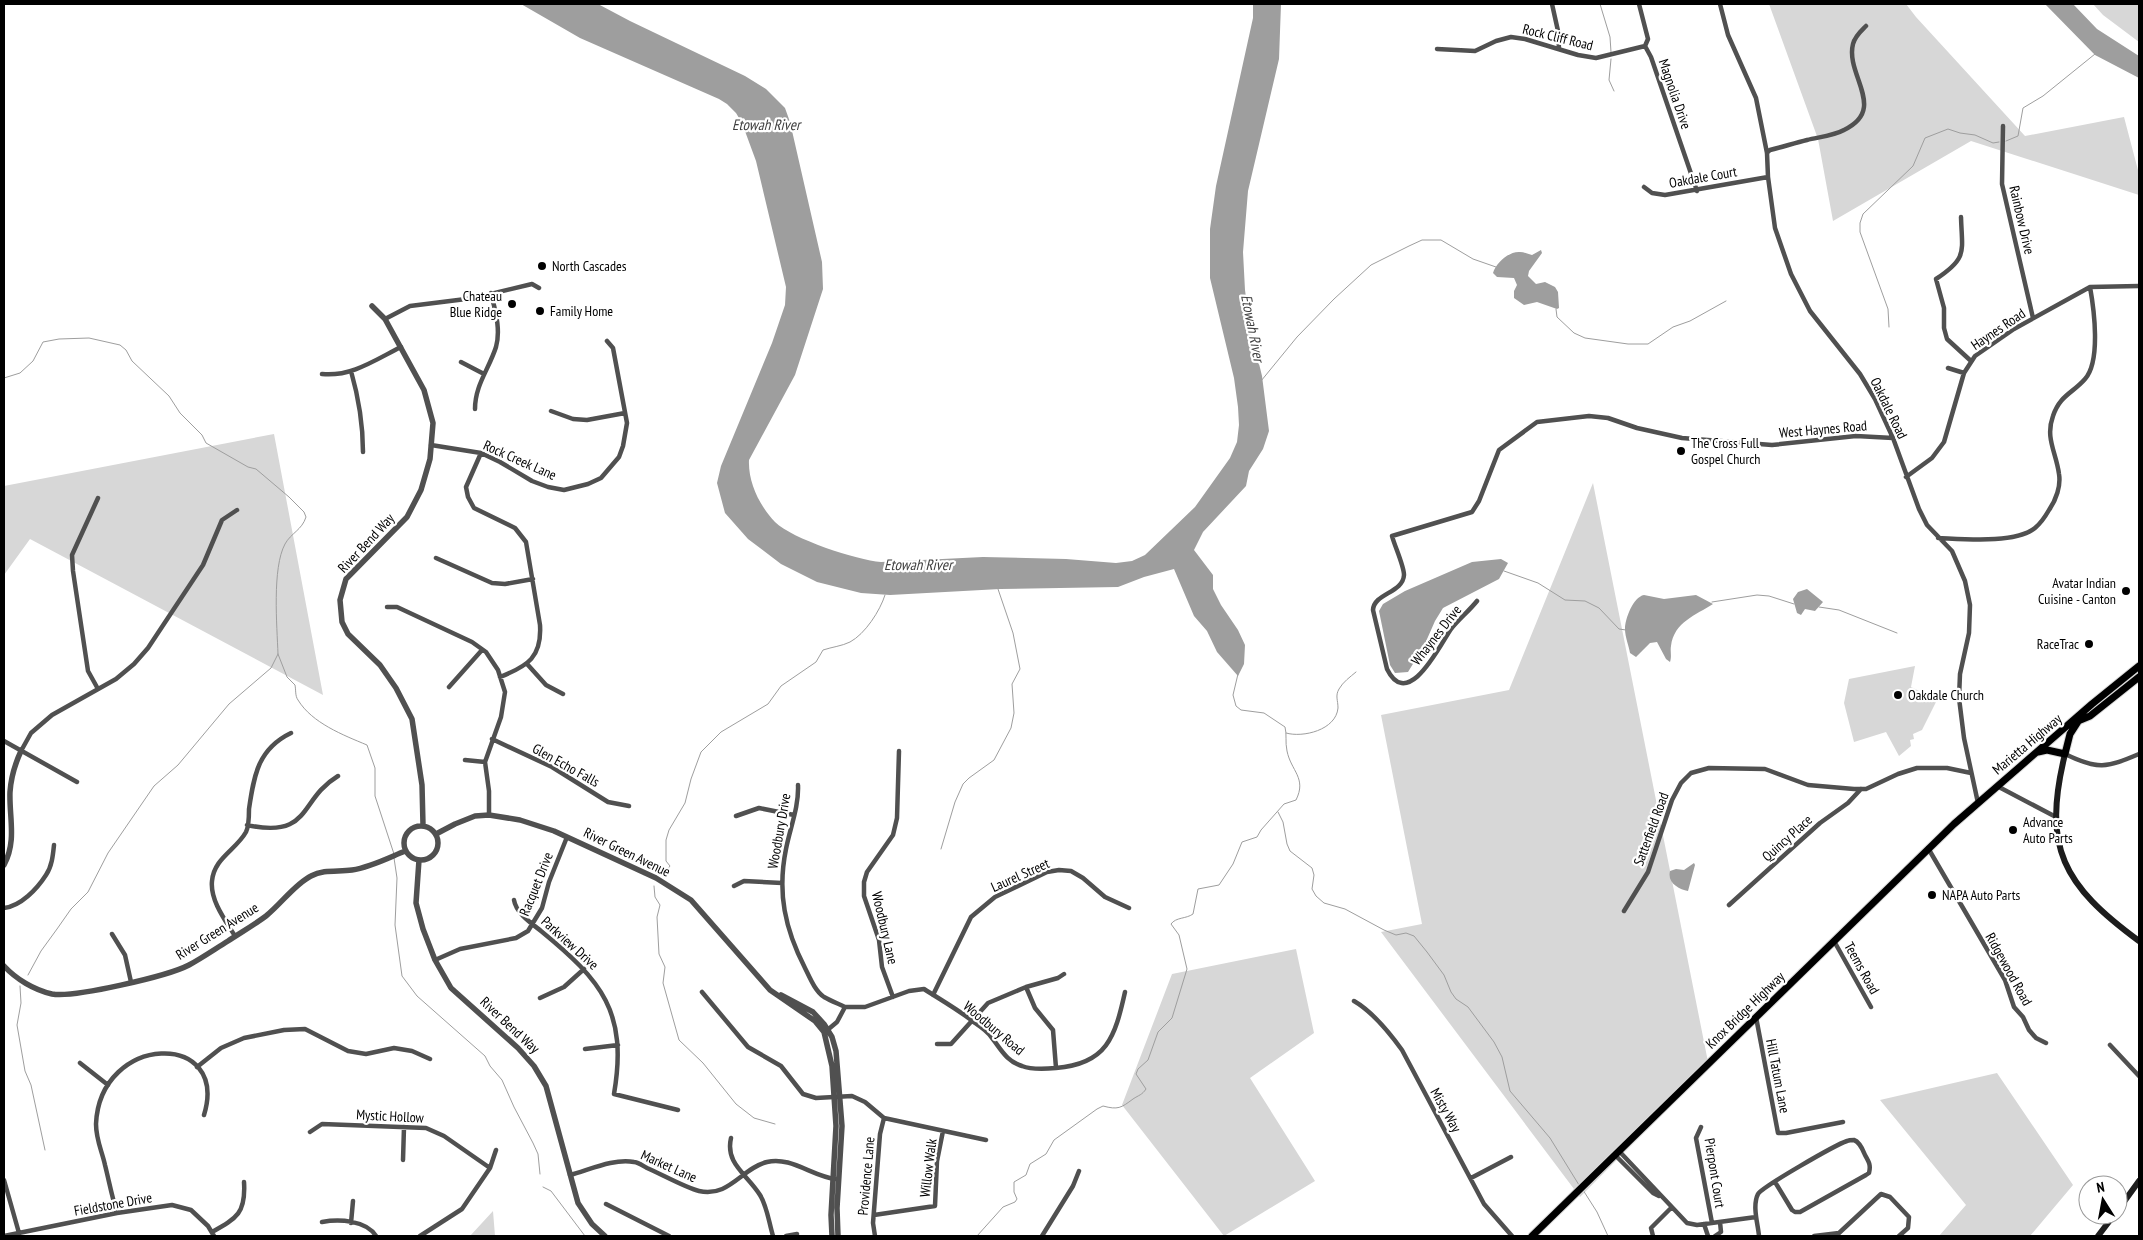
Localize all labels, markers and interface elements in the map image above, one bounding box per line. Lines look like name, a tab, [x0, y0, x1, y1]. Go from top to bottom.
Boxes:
street label: Rock Cliff Road	[1521, 20, 1595, 54]
street label: Magnolia Drive	[1655, 57, 1695, 132]
water label: Etowah River	[732, 115, 802, 134]
street label: Oakdale Court	[1668, 162, 1738, 192]
street label: Rainbow Drive	[2005, 184, 2039, 256]
place label: North Cascades	[552, 257, 627, 275]
marker: North Cascades	[536, 260, 548, 272]
place label: Chateau Blue Ridge	[450, 287, 502, 321]
water label: Etowah River	[1237, 293, 1269, 365]
marker: Chateau Blue Ridge	[506, 298, 518, 310]
place label: Family Home	[550, 302, 613, 320]
street label: Haynes Road	[1967, 304, 2029, 354]
marker: Family Home	[534, 305, 546, 317]
street label: Oakdale Road	[1866, 374, 1912, 442]
street label: West Haynes Road	[1778, 416, 1868, 442]
place label: The Cross Full Gospel Church	[1691, 434, 1760, 468]
street label: Rock Creek Lane	[481, 436, 559, 484]
marker: The Cross Full Gospel Church	[1675, 445, 1687, 457]
street label: River Bend Way	[334, 509, 399, 577]
water label: Etowah River	[884, 555, 954, 574]
place label: Avatar Indian Cuisine - Canton	[2038, 574, 2116, 608]
marker: Avatar Indian Cuisine - Canton	[2120, 585, 2132, 597]
street label: Whaynes Drive	[1407, 601, 1465, 669]
place label: RaceTrac	[2037, 635, 2079, 653]
marker: RaceTrac	[2083, 638, 2095, 650]
place label: Oakdale Church	[1908, 686, 1984, 704]
marker: Oakdale Church	[1892, 689, 1904, 701]
street label: Marietta Highway	[1989, 709, 2066, 778]
street label: Glen Echo Falls	[529, 739, 603, 791]
street label: Satterfield Road	[1629, 790, 1673, 868]
street label: Woodbury Drive	[764, 792, 795, 870]
street label: Quincy Place	[1758, 811, 1816, 865]
place label: Advance Auto Parts	[2023, 813, 2073, 847]
street label: River Green Avenue	[581, 823, 673, 881]
marker: Advance Auto Parts	[2007, 824, 2019, 836]
street label: Racquet Drive	[515, 849, 557, 919]
street label: Laurel Street	[988, 854, 1052, 896]
place label: NAPA Auto Parts	[1942, 886, 2020, 904]
marker: NAPA Auto Parts	[1926, 889, 1938, 901]
street label: Woodbury Lane	[868, 890, 902, 966]
street label: River Green Avenue	[172, 898, 262, 964]
street label: Parkview Drive	[537, 912, 603, 974]
street label: Ridgewood Road	[1982, 929, 2036, 1009]
street label: Teems Road	[1840, 939, 1884, 997]
street label: Knox Bridge Highway	[1702, 967, 1789, 1052]
street label: River Bend Way	[476, 993, 544, 1058]
street label: Woodbury Road	[960, 997, 1028, 1059]
street label: Hill Tatum Lane	[1762, 1037, 1794, 1115]
street label: Misty Way	[1427, 1085, 1466, 1136]
street label: Mystic Hollow	[356, 1105, 425, 1127]
street label: Providence Lane	[854, 1136, 878, 1216]
street label: Willow Walk	[915, 1137, 941, 1198]
street label: Pierpont Court	[1701, 1137, 1729, 1209]
street label: Market Lane	[638, 1146, 700, 1186]
north arrow	[2078, 1175, 2128, 1225]
text: N	[2095, 1178, 2106, 1197]
street label: Fieldstone Drive	[73, 1188, 154, 1220]

